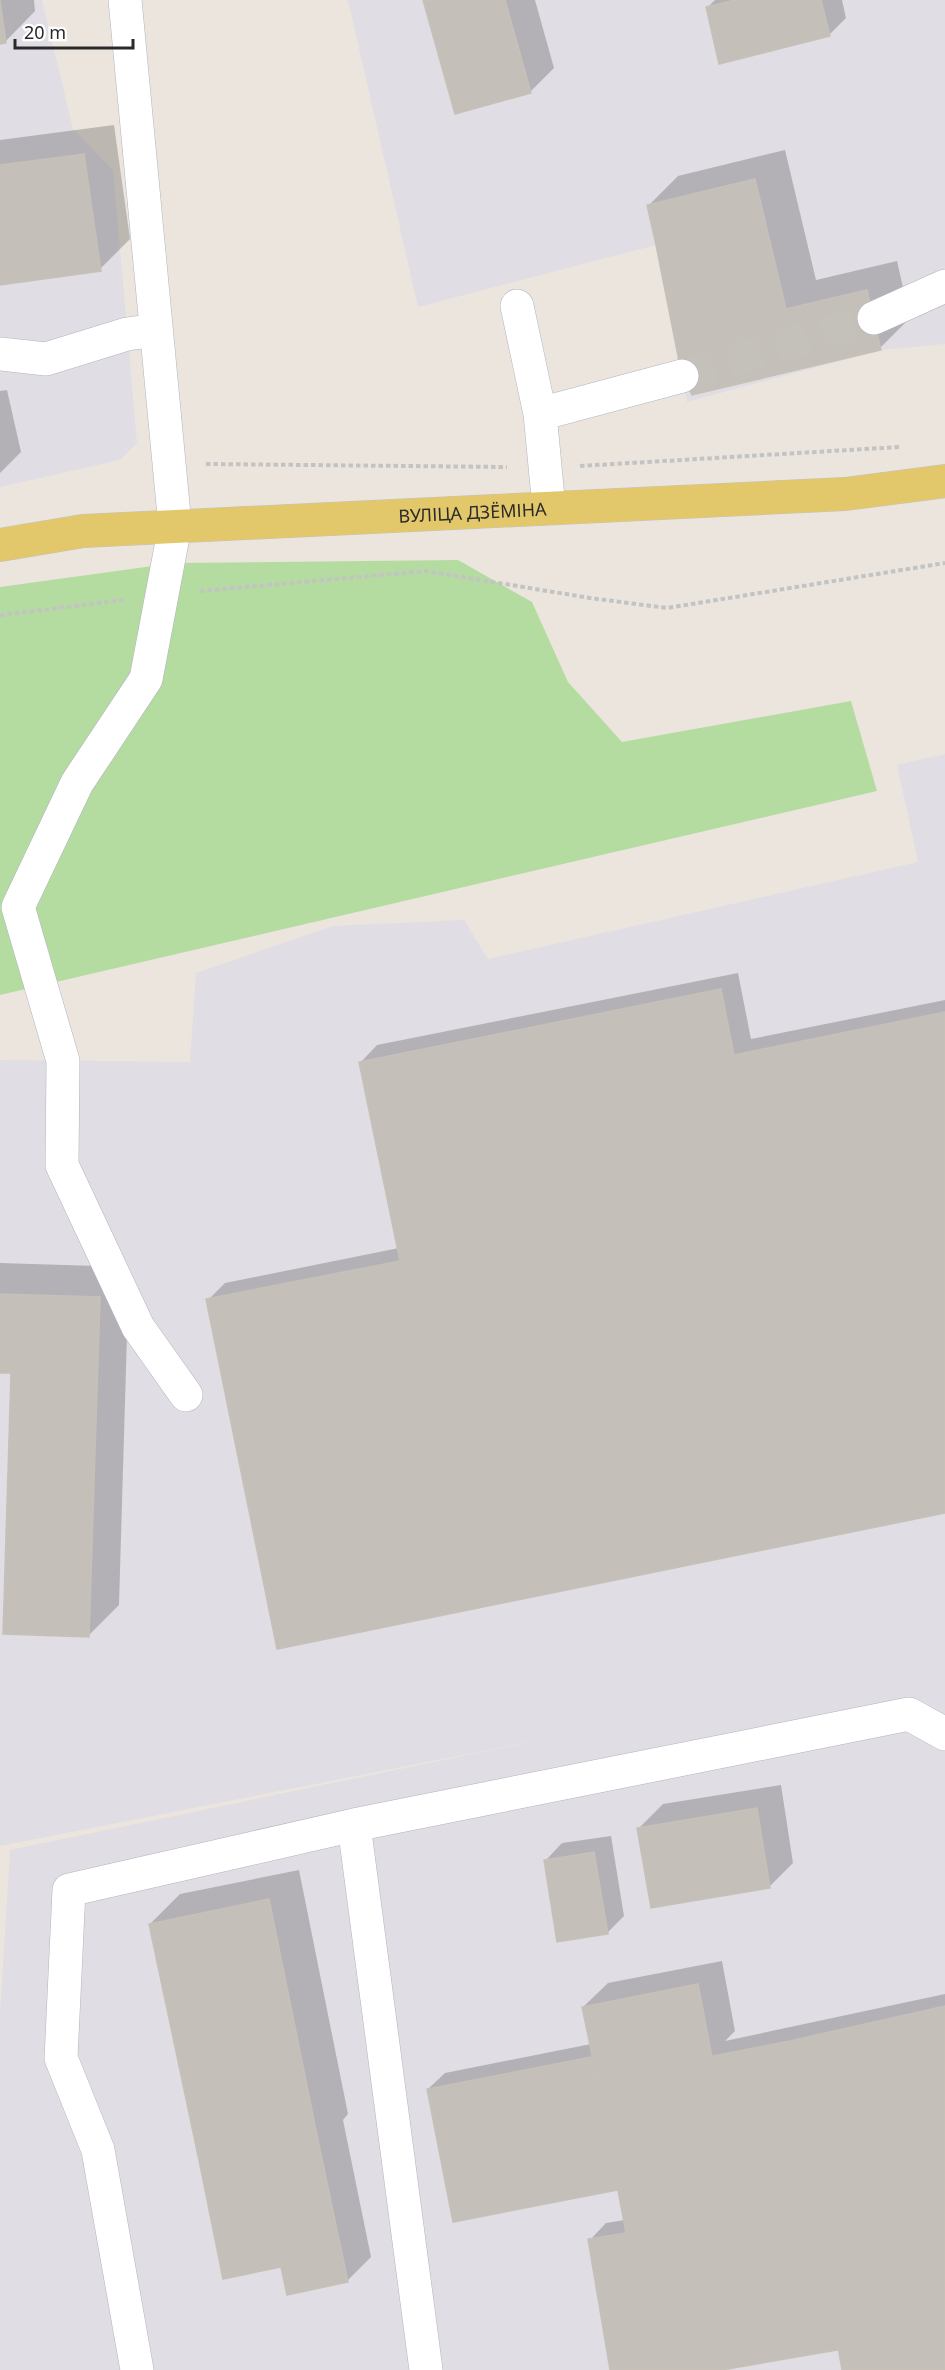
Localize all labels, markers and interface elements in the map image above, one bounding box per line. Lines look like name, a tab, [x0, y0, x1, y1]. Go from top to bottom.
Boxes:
scale bar	[15, 12, 134, 50]
text: 20 m	[24, 20, 66, 44]
street label: ВУЛІЦА ДЗЁМІНА	[398, 496, 547, 528]

